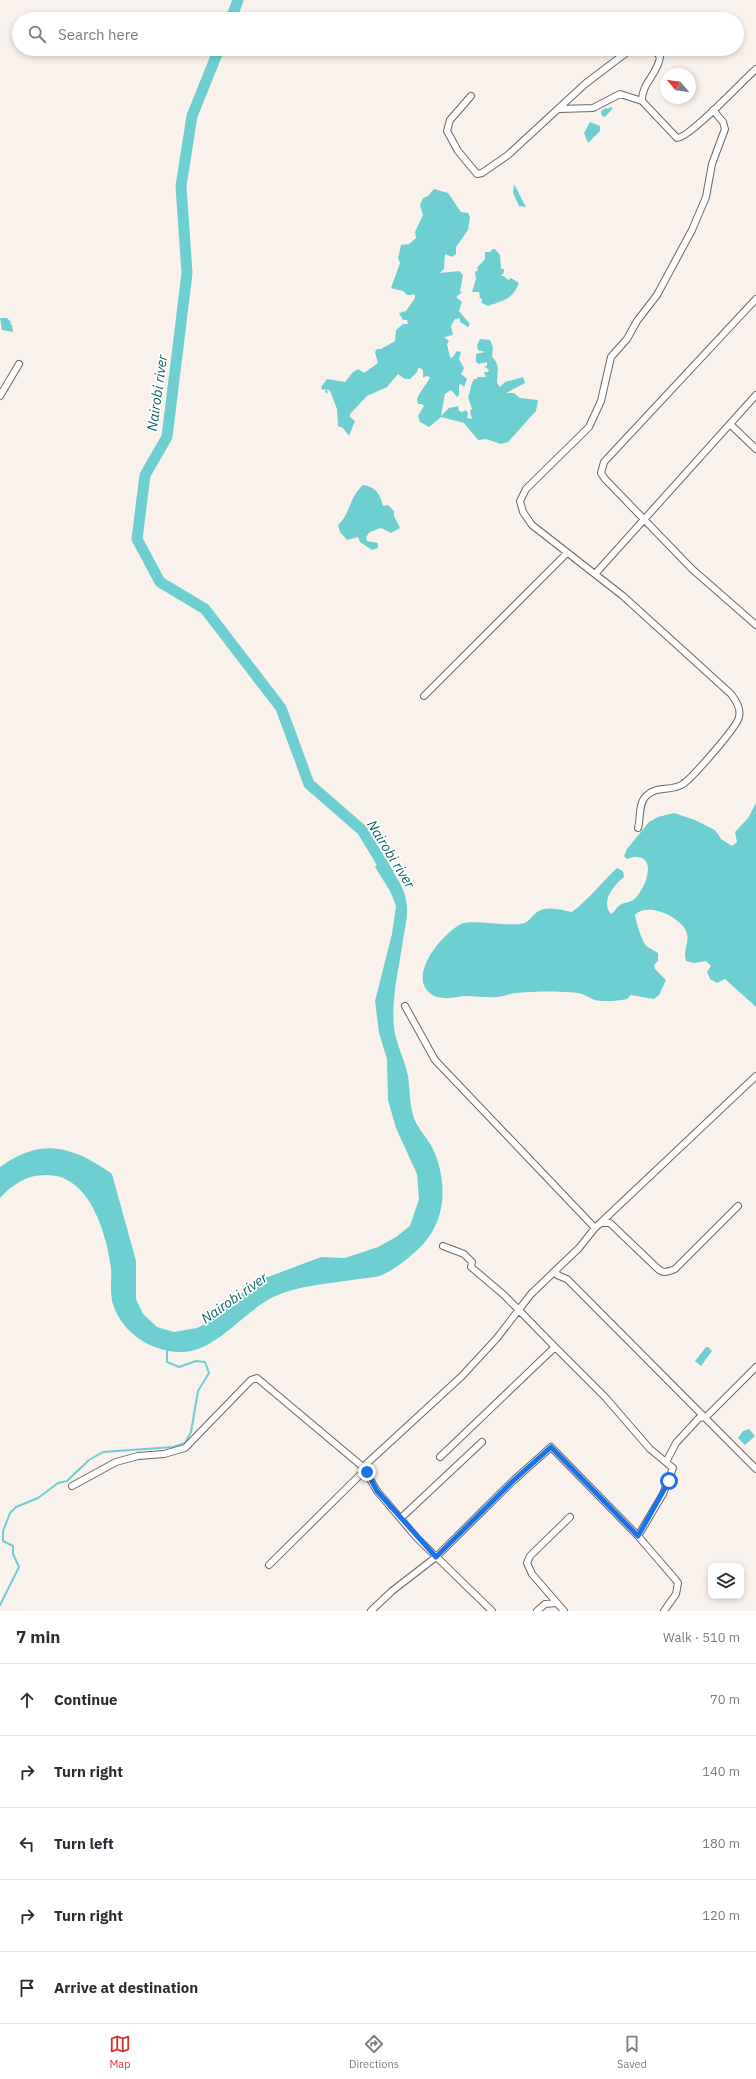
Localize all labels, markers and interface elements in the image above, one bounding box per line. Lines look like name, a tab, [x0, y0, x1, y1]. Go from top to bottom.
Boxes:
search box	[12, 12, 744, 56]
icon: search	[26, 23, 48, 45]
text: Search here	[58, 25, 138, 44]
north arrow	[660, 68, 696, 104]
water label: Nairobi river	[143, 353, 171, 432]
water label: Nairobi river	[363, 817, 419, 892]
water label: Nairobi river	[197, 1268, 271, 1327]
route end	[358, 1463, 376, 1481]
route start	[660, 1472, 678, 1490]
map controls	[708, 1563, 744, 1599]
button: layers	[708, 1563, 744, 1599]
text: 7 min	[16, 1626, 60, 1648]
text: Walk · 510 m	[663, 1629, 740, 1646]
icon: ahead	[16, 1689, 38, 1711]
text: Continue	[54, 1690, 118, 1709]
text: 70 m	[710, 1691, 740, 1708]
icon: right	[16, 1761, 38, 1783]
text: Turn right	[54, 1762, 123, 1781]
text: 140 m	[702, 1763, 740, 1780]
icon: left	[16, 1833, 38, 1855]
text: Turn left	[54, 1834, 114, 1853]
text: 180 m	[702, 1835, 740, 1852]
icon: right	[16, 1905, 38, 1927]
text: Turn right	[54, 1906, 123, 1925]
text: 120 m	[702, 1907, 740, 1924]
icon: arrive	[16, 1977, 38, 1999]
text: Arrive at destination	[54, 1978, 198, 1997]
tab: Map	[109, 2033, 131, 2071]
tab: Directions	[349, 2033, 399, 2071]
tab: Saved	[617, 2033, 647, 2071]

